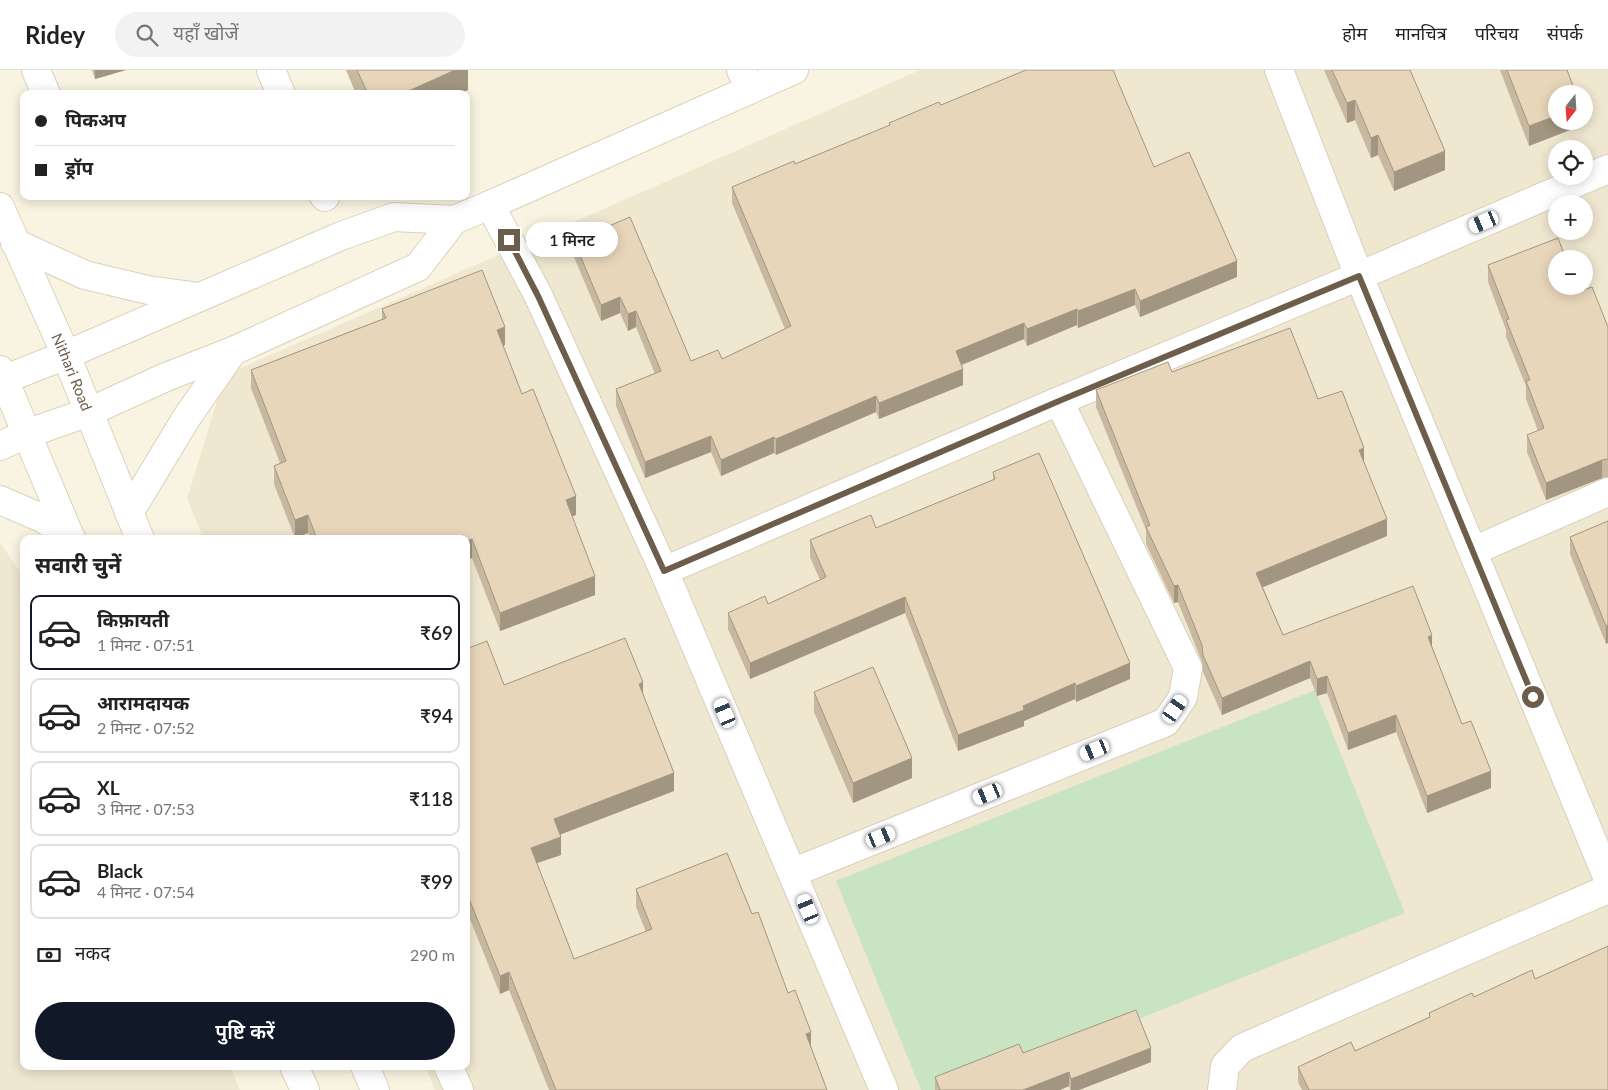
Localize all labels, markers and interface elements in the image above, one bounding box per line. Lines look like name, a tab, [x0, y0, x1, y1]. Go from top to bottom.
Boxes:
search box	[115, 12, 465, 57]
text: Ridey	[25, 20, 85, 49]
icon: search	[133, 21, 161, 49]
text: यहाँ खोजें	[173, 21, 239, 44]
text: होम	[1342, 22, 1367, 44]
text: मानचित्र	[1395, 22, 1447, 44]
text: परिचय	[1475, 22, 1519, 44]
text: संपर्क	[1547, 22, 1583, 44]
north arrow	[1548, 85, 1592, 130]
map controls	[1548, 85, 1593, 295]
text: पिकअप	[65, 108, 126, 131]
button: locate	[1548, 140, 1593, 185]
text: ड्रॉप	[65, 156, 93, 179]
button: +	[1548, 195, 1593, 240]
car	[1467, 209, 1500, 235]
callout: 1 मिनट	[526, 222, 619, 258]
route end	[498, 229, 520, 251]
text: 1 मिनट	[549, 230, 595, 249]
button: −	[1548, 250, 1593, 295]
street label: Nithari Road	[48, 330, 96, 413]
text: सवारी चुनें	[35, 551, 121, 578]
text: किफ़ायती	[97, 608, 169, 631]
icon: car	[37, 610, 82, 655]
text: ₹69	[420, 621, 453, 644]
text: 1 मिनट · 07:51	[97, 635, 195, 654]
route start	[1522, 686, 1544, 708]
text: आरामदायक	[97, 691, 189, 714]
car	[1160, 692, 1189, 726]
icon: car	[37, 693, 82, 738]
car	[712, 696, 737, 730]
text: ₹94	[420, 704, 453, 727]
text: 2 मिनट · 07:52	[97, 718, 195, 737]
car	[1078, 737, 1111, 763]
icon: car	[37, 776, 82, 821]
text: XL	[97, 776, 120, 799]
car	[971, 781, 1004, 807]
text: ₹118	[409, 787, 453, 810]
text: 3 मिनट · 07:53	[97, 799, 195, 818]
car	[864, 824, 897, 850]
icon: car	[37, 859, 82, 904]
text: Black	[97, 859, 143, 882]
text: ₹99	[420, 870, 453, 893]
text: 4 मिनट · 07:54	[97, 882, 195, 901]
car	[795, 892, 820, 926]
icon: cash	[35, 941, 63, 969]
text: नकद	[75, 941, 110, 964]
text: 290 m	[410, 945, 455, 964]
button: पुष्टि करें	[35, 1002, 455, 1060]

